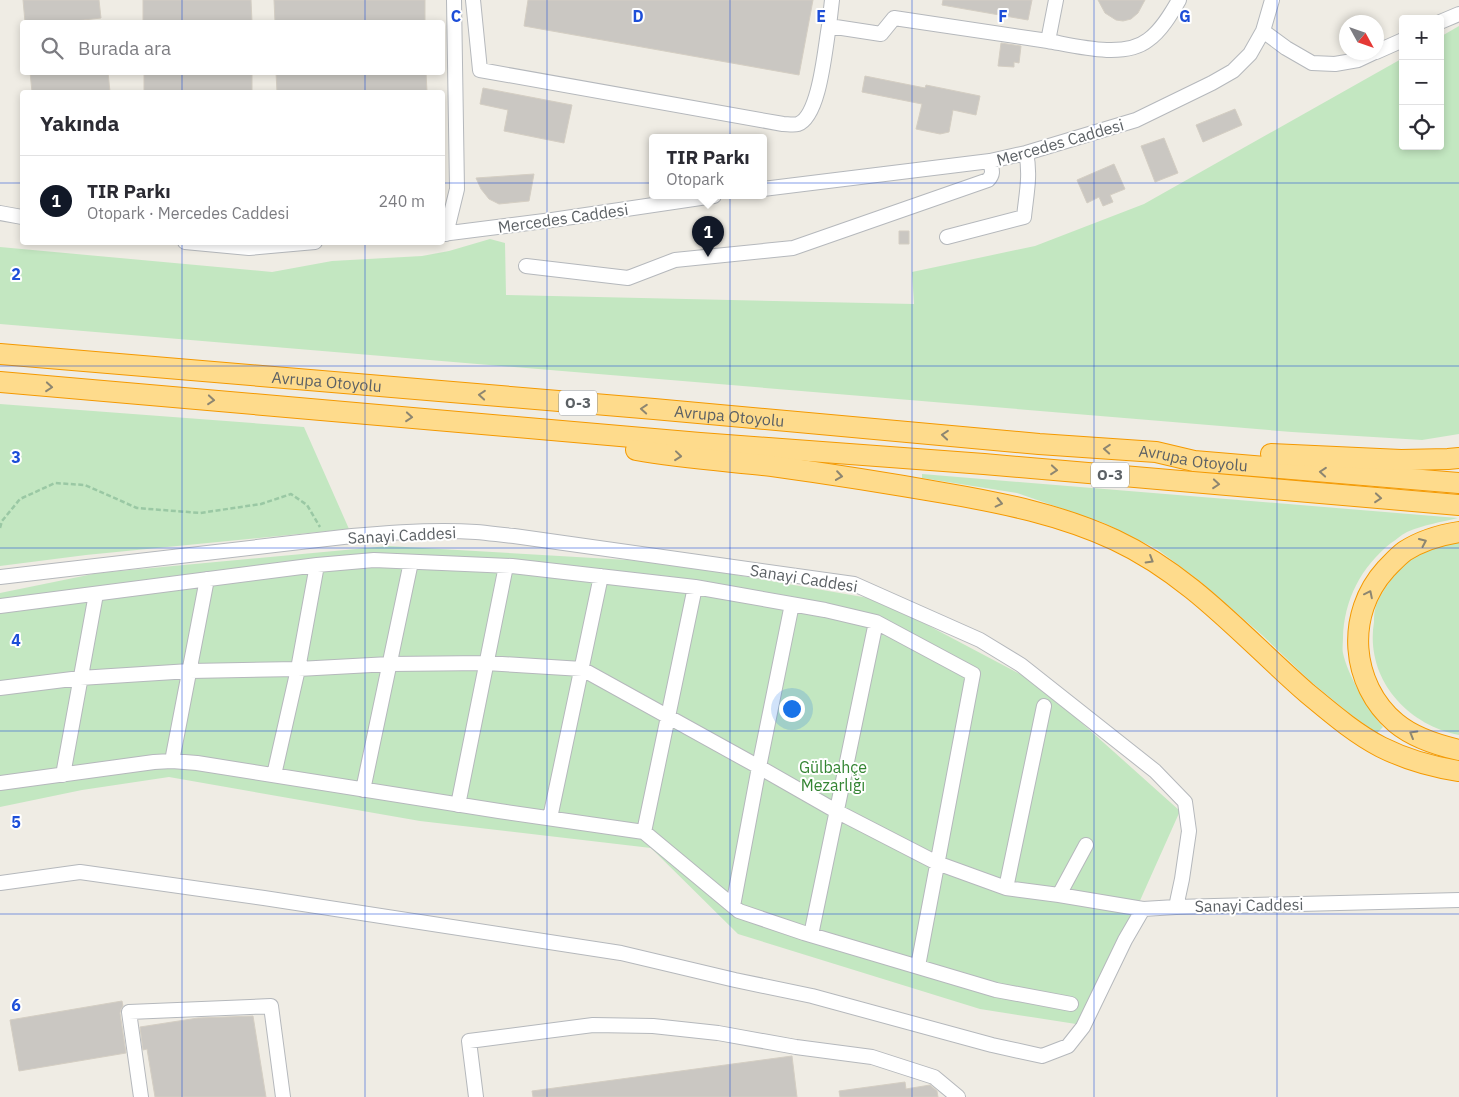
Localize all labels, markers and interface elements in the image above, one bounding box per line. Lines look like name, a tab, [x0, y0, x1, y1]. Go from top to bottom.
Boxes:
text: C	[451, 6, 461, 26]
text: D	[632, 6, 644, 26]
text: E	[816, 6, 826, 26]
text: F	[998, 6, 1008, 26]
text: G	[1179, 6, 1191, 26]
north arrow	[1339, 15, 1384, 60]
map controls	[1399, 15, 1444, 150]
button: +	[1399, 15, 1444, 60]
search box	[20, 20, 445, 75]
icon: search	[38, 34, 66, 62]
text: Burada ara	[78, 36, 171, 60]
button: −	[1399, 60, 1444, 105]
button: locate	[1399, 105, 1444, 150]
text: Yakında	[40, 109, 120, 137]
street label: Mercedes Caddesi	[994, 114, 1126, 170]
popup	[649, 134, 767, 199]
text: TIR Parkı	[666, 145, 750, 169]
text: Otopark	[666, 169, 724, 189]
text: TIR Parkı	[87, 179, 171, 203]
text: 1	[51, 191, 61, 211]
text: 240 m	[378, 191, 425, 211]
street label: Mercedes Caddesi	[496, 199, 630, 237]
text: Otopark · Mercedes Caddesi	[87, 203, 289, 223]
pin: 1	[692, 216, 724, 257]
text: 2	[11, 264, 21, 284]
street label: Avrupa Otoyolu	[271, 367, 383, 396]
one-way arrow	[45, 381, 53, 392]
one-way arrow	[478, 390, 486, 401]
road number: O-3	[559, 390, 597, 416]
one-way arrow	[207, 394, 215, 405]
street label: Avrupa Otoyolu	[673, 401, 785, 431]
one-way arrow	[640, 403, 648, 414]
one-way arrow	[405, 411, 413, 422]
one-way arrow	[941, 430, 949, 441]
street label: Avrupa Otoyolu	[1138, 441, 1249, 475]
one-way arrow	[1103, 443, 1111, 454]
text: 3	[11, 447, 21, 467]
one-way arrow	[674, 450, 682, 461]
road number: O-3	[1091, 462, 1129, 488]
one-way arrow	[1050, 464, 1058, 475]
one-way arrow	[1319, 466, 1327, 477]
one-way arrow	[835, 470, 843, 481]
one-way arrow	[1212, 478, 1220, 489]
one-way arrow	[1374, 492, 1382, 503]
one-way arrow	[995, 497, 1004, 508]
street label: Sanayi Caddesi	[347, 522, 457, 548]
one-way arrow	[1418, 537, 1427, 548]
one-way arrow	[1145, 554, 1154, 564]
street label: Sanayi Caddesi	[749, 560, 859, 596]
one-way arrow	[1363, 590, 1373, 599]
text: 4	[11, 630, 21, 650]
your location	[779, 696, 805, 722]
one-way arrow	[1410, 730, 1419, 740]
park label: Gülbahçe Mezarlığı	[799, 757, 867, 795]
text: 5	[11, 812, 21, 832]
street label: Sanayi Caddesi	[1194, 894, 1304, 916]
text: 6	[11, 995, 21, 1015]

